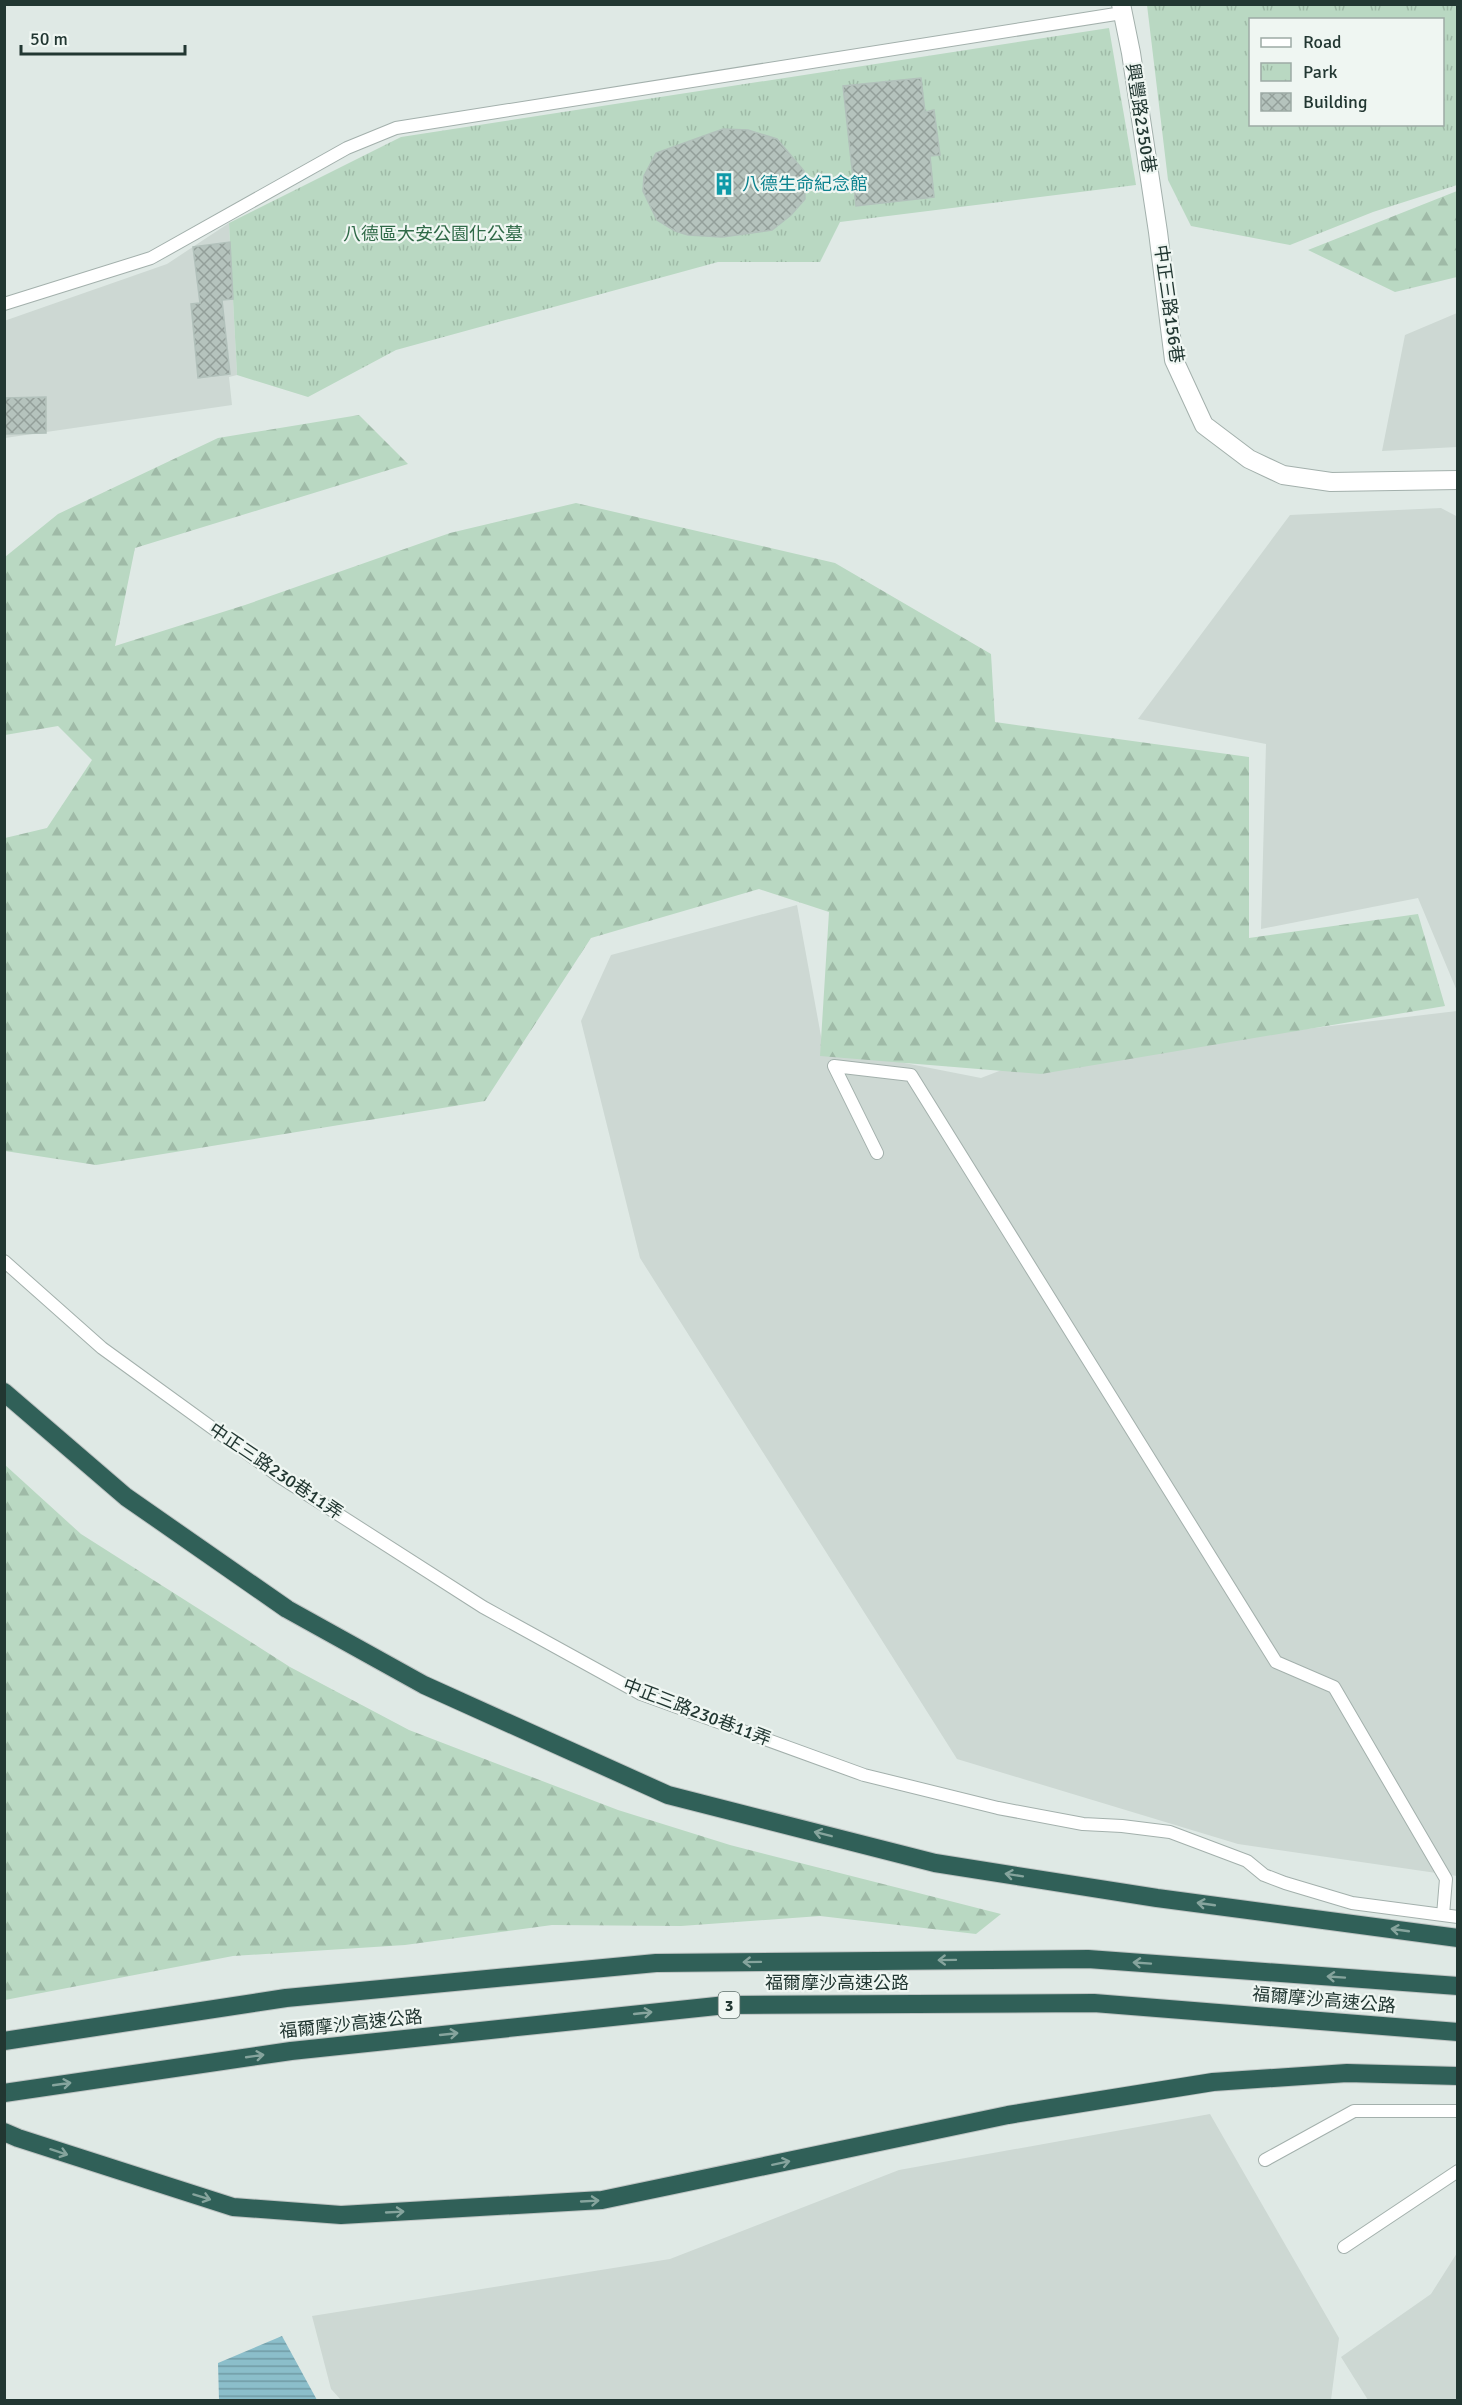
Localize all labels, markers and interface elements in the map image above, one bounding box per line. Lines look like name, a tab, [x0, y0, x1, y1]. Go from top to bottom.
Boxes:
scale bar	[21, 18, 184, 56]
legend	[1249, 18, 1444, 126]
text: 50 m	[30, 28, 68, 50]
text: Road	[1303, 31, 1342, 53]
text: Park	[1303, 61, 1338, 83]
street label: 興豐路2350巷	[1121, 62, 1161, 174]
text: Building	[1303, 91, 1367, 113]
building icon: 八德生命紀念館	[711, 171, 737, 197]
place label: 八德生命紀念館	[742, 173, 868, 195]
park label: 八德區大安公園化公墓	[343, 223, 523, 245]
street label: 中正三路156巷	[1150, 243, 1188, 365]
street label: 中正三路230巷11弄	[205, 1418, 347, 1524]
street label: 中正三路230巷11弄	[620, 1674, 774, 1750]
one-way arrow	[814, 1828, 833, 1839]
one-way arrow	[1004, 1869, 1024, 1880]
one-way arrow	[1197, 1899, 1217, 1910]
one-way arrow	[1390, 1925, 1410, 1936]
one-way arrow	[938, 1954, 958, 1966]
one-way arrow	[743, 1956, 763, 1968]
one-way arrow	[1132, 1957, 1152, 1968]
one-way arrow	[1327, 1971, 1347, 1982]
street label: 福爾摩沙高速公路	[765, 1972, 909, 1994]
street label: 福爾摩沙高速公路	[1251, 1983, 1397, 2017]
road number: 3	[718, 1992, 740, 2018]
street label: 福爾摩沙高速公路	[278, 2006, 424, 2042]
one-way arrow	[632, 2008, 652, 2019]
one-way arrow	[439, 2028, 458, 2039]
one-way arrow	[245, 2050, 265, 2061]
one-way arrow	[52, 2079, 72, 2090]
one-way arrow	[49, 2147, 68, 2158]
one-way arrow	[771, 2157, 790, 2168]
one-way arrow	[192, 2192, 211, 2203]
one-way arrow	[579, 2195, 599, 2206]
one-way arrow	[384, 2206, 404, 2217]

